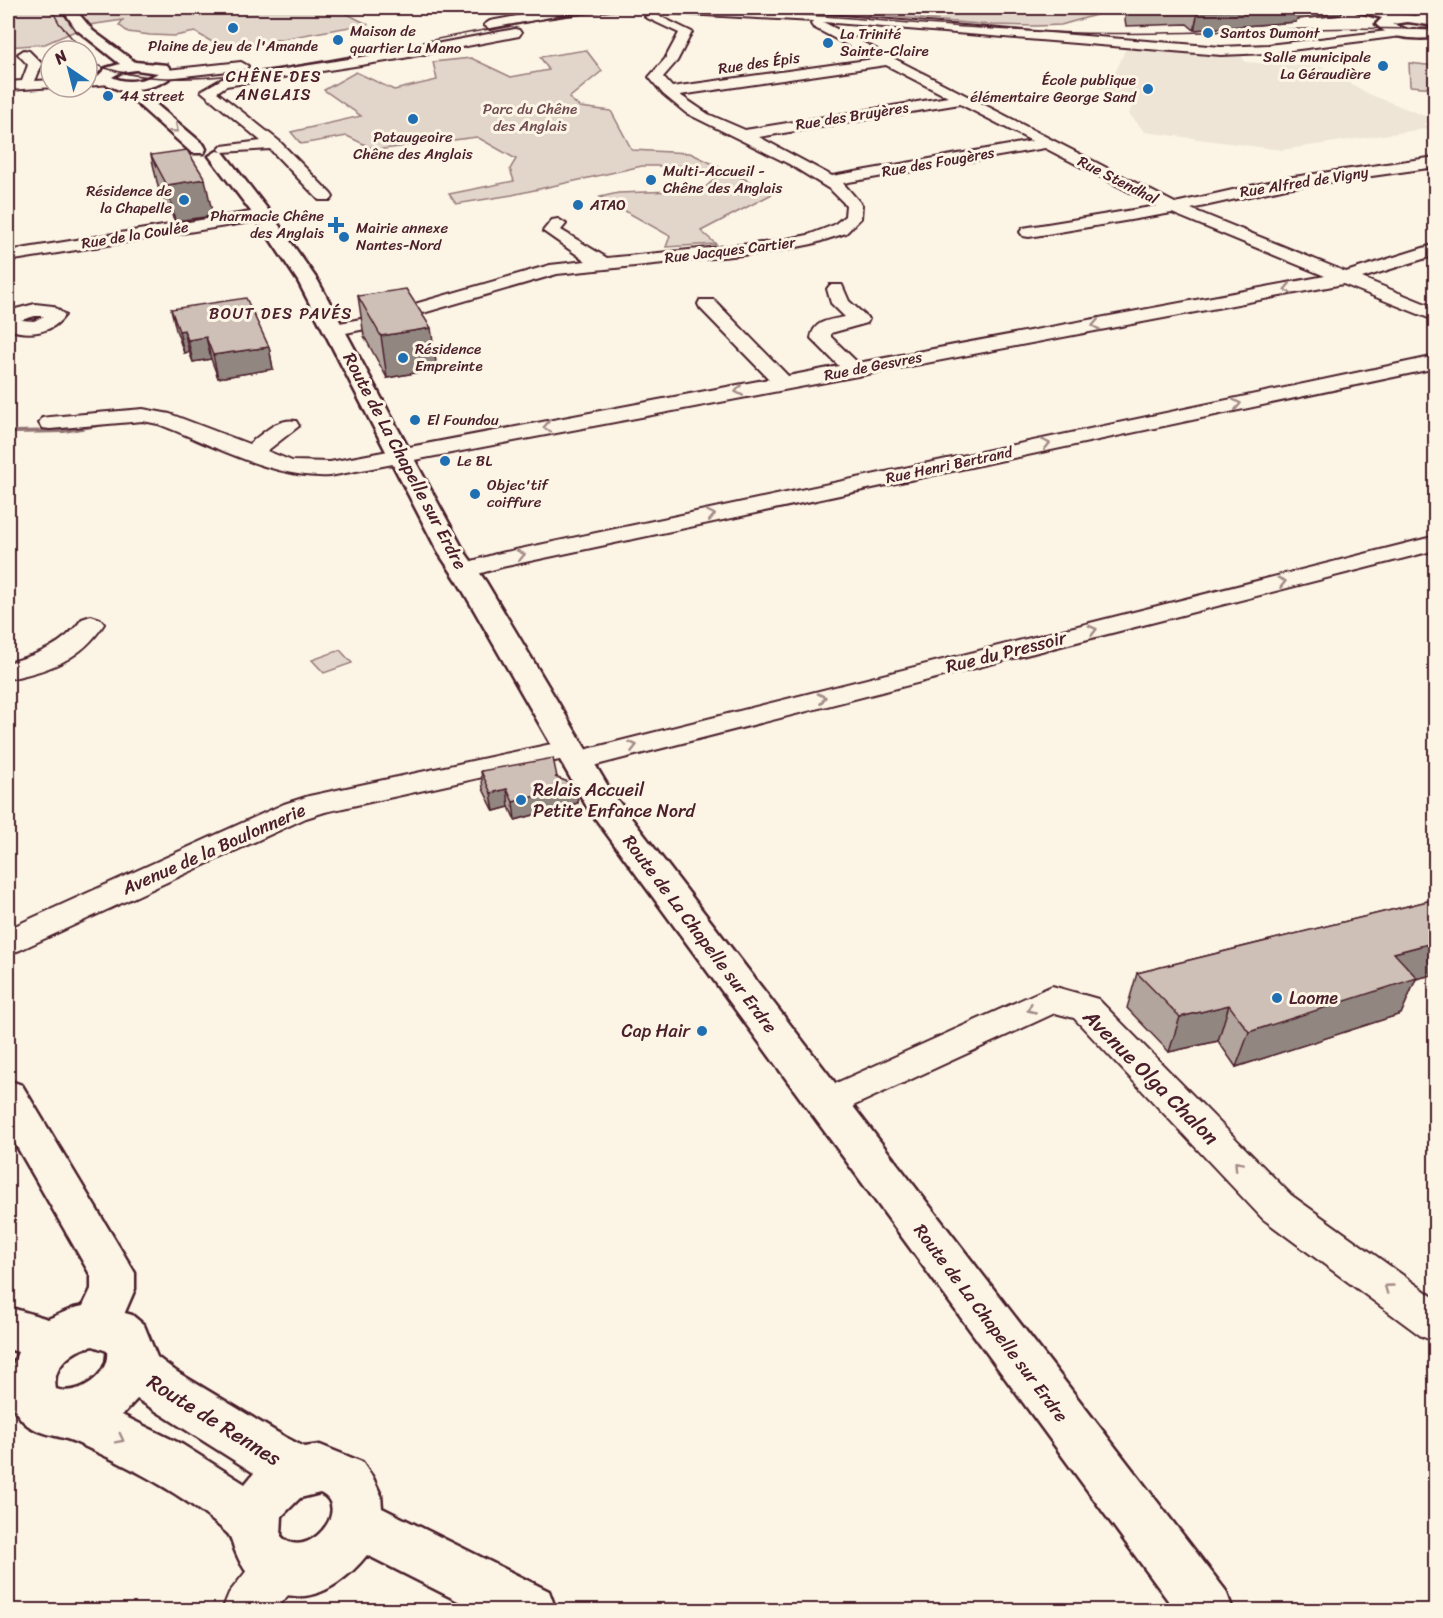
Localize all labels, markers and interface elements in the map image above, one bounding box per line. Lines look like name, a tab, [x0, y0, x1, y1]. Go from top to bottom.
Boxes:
place label: Maison de quartier La Mano	[350, 18, 462, 61]
place label: Santos Dumont	[1220, 20, 1320, 46]
marker: Plaine de jeu de l'Amande	[226, 21, 240, 35]
place label: La Trinité Sainte-Claire	[840, 21, 929, 64]
marker: Santos Dumont	[1201, 26, 1215, 40]
place label: Plaine de jeu de l'Amande	[148, 33, 318, 59]
marker: Maison de quartier La Mano	[331, 33, 345, 47]
marker: La Trinité Sainte-Claire	[821, 36, 835, 50]
north arrow	[39, 39, 99, 99]
text: N	[47, 42, 74, 73]
street label: Rue des Épis	[717, 44, 801, 82]
place label: Salle municipale La Géraudière	[1263, 44, 1371, 87]
marker: Salle municipale La Géraudière	[1376, 59, 1390, 73]
district label: CHÊNE DES ANGLAIS	[226, 62, 322, 109]
place label: École publique élémentaire George Sand	[970, 67, 1137, 110]
marker: École publique élémentaire George Sand	[1141, 82, 1155, 96]
place label: 44 street	[120, 83, 185, 109]
marker: 44 street	[101, 89, 115, 103]
street label: Rue des Bruyères	[794, 94, 911, 138]
park label: Parc du Chêne des Anglais	[483, 96, 577, 139]
marker: Pataugeoire Chêne des Anglais	[406, 112, 420, 126]
one-way arrow	[168, 121, 179, 132]
place label: Pataugeoire Chêne des Anglais	[353, 124, 473, 167]
street label: Rue des Fougères	[880, 139, 997, 185]
street label: Rue Stendhal	[1073, 149, 1164, 212]
place label: Multi-Accueil - Chêne des Anglais	[663, 158, 782, 201]
street label: Rue Alfred de Vigny	[1238, 159, 1370, 205]
marker: Multi-Accueil - Chêne des Anglais	[644, 173, 658, 187]
place label: Résidence de la Chapelle	[86, 178, 172, 221]
place label: ATAO	[589, 192, 626, 218]
marker: Résidence de la Chapelle	[177, 193, 191, 207]
marker: ATAO	[571, 198, 585, 212]
place label: Pharmacie Chêne des Anglais	[210, 203, 325, 246]
street label: Rue de la Coulée	[80, 214, 191, 256]
place label: Mairie annexe Nantes-Nord	[356, 215, 448, 258]
marker: Pharmacie Chêne des Anglais	[329, 218, 343, 232]
street label: Rue Jacques Cartier	[663, 229, 798, 271]
marker: Mairie annexe Nantes-Nord	[337, 230, 351, 244]
one-way arrow	[1283, 282, 1293, 295]
district label: BOUT DES PAVÉS	[209, 299, 353, 328]
one-way arrow	[1091, 318, 1101, 331]
place label: Résidence Empreinte	[415, 336, 483, 379]
street label: Rue de Gesvres	[822, 344, 924, 388]
street label: Route de La Chapelle sur Erdre	[334, 346, 476, 576]
marker: Résidence Empreinte	[396, 351, 410, 365]
one-way arrow	[734, 384, 744, 397]
one-way arrow	[1232, 398, 1242, 411]
place label: El Foundou	[427, 407, 499, 433]
marker: El Foundou	[408, 413, 422, 427]
one-way arrow	[543, 420, 553, 433]
street label: Rue Henri Bertrand	[883, 439, 1016, 491]
one-way arrow	[1041, 439, 1051, 452]
place label: Le BL	[457, 448, 492, 474]
marker: Le BL	[438, 454, 452, 468]
place label: Objec'tif coiffure	[487, 472, 549, 515]
marker: Objec'tif coiffure	[468, 487, 482, 501]
one-way arrow	[706, 509, 716, 522]
one-way arrow	[515, 549, 525, 562]
one-way arrow	[1276, 577, 1287, 589]
street label: Rue du Pressoir	[942, 621, 1071, 682]
one-way arrow	[1087, 625, 1098, 637]
one-way arrow	[817, 693, 827, 706]
one-way arrow	[628, 741, 638, 754]
place label: Relais Accueil Petite Enfance Nord	[533, 774, 696, 827]
marker: Relais Accueil Petite Enfance Nord	[514, 793, 528, 807]
street label: Avenue de la Boulonnerie	[116, 794, 311, 904]
street label: Route de La Chapelle sur Erdre	[614, 828, 786, 1040]
place label: Laome	[1289, 982, 1338, 1014]
marker: Laome	[1270, 991, 1284, 1005]
street label: Avenue Olga Chalon	[1073, 999, 1228, 1154]
one-way arrow	[1026, 1001, 1037, 1013]
place label: Cap Hair	[621, 1015, 692, 1047]
marker: Cap Hair	[695, 1024, 709, 1038]
one-way arrow	[1234, 1162, 1245, 1172]
street label: Route de La Chapelle sur Erdre	[905, 1217, 1077, 1429]
one-way arrow	[1384, 1285, 1395, 1296]
street label: Route de Rennes	[139, 1363, 289, 1477]
one-way arrow	[114, 1432, 125, 1443]

